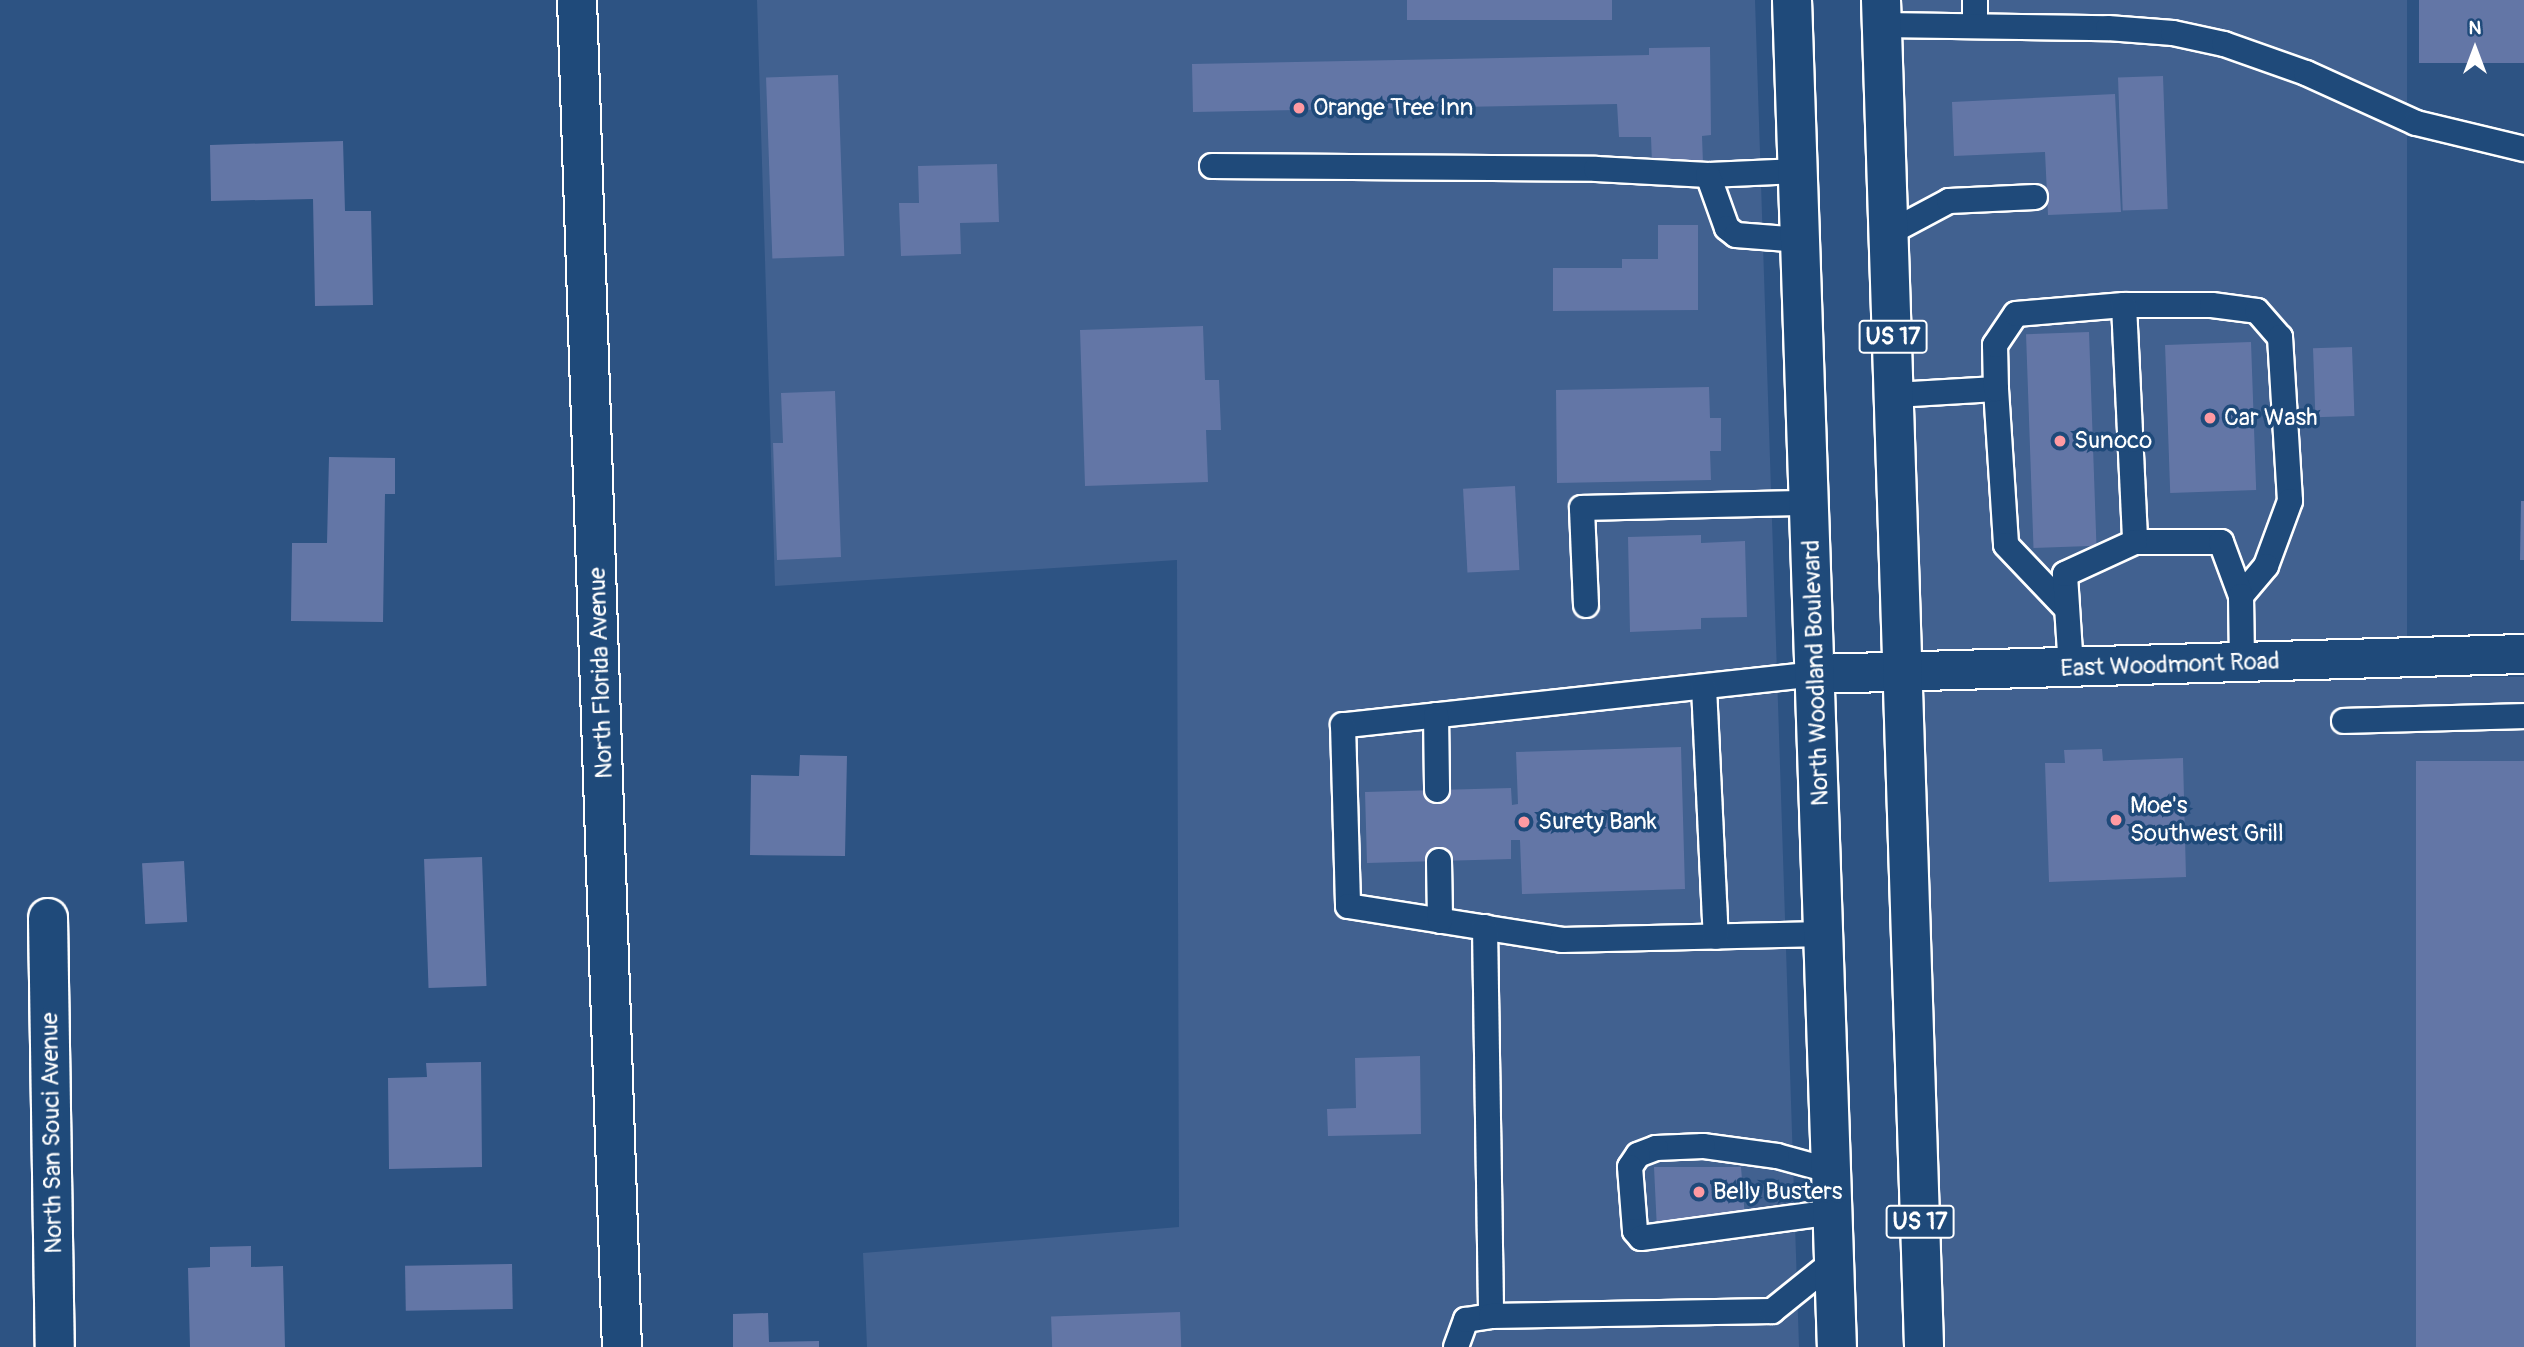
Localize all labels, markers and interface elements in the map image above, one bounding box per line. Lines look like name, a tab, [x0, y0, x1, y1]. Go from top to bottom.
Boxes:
north arrow	[2440, 14, 2510, 84]
text: N	[2469, 16, 2481, 40]
place label: Orange Tree Inn	[1313, 94, 1473, 122]
marker: Orange Tree Inn	[1291, 100, 1307, 116]
road number: US 17	[1858, 318, 1928, 356]
place label: Car Wash	[2224, 404, 2317, 432]
marker: Car Wash	[2202, 410, 2218, 426]
place label: Sunoco	[2074, 427, 2152, 455]
marker: Sunoco	[2052, 433, 2068, 449]
street label: North Woodland Boulevard	[1797, 539, 1835, 807]
street label: North Florida Avenue	[583, 567, 619, 779]
street label: East Woodmont Road	[2060, 647, 2280, 683]
place label: Moe's Southwest Grill	[2130, 792, 2284, 848]
place label: Surety Bank	[1538, 808, 1657, 836]
marker: Moe's Southwest Grill	[2108, 812, 2124, 828]
marker: Surety Bank	[1516, 814, 1532, 830]
street label: North San Souci Avenue	[35, 1012, 69, 1254]
place label: Belly Busters	[1713, 1178, 1842, 1206]
marker: Belly Busters	[1691, 1184, 1707, 1200]
road number: US 17	[1885, 1203, 1955, 1242]

